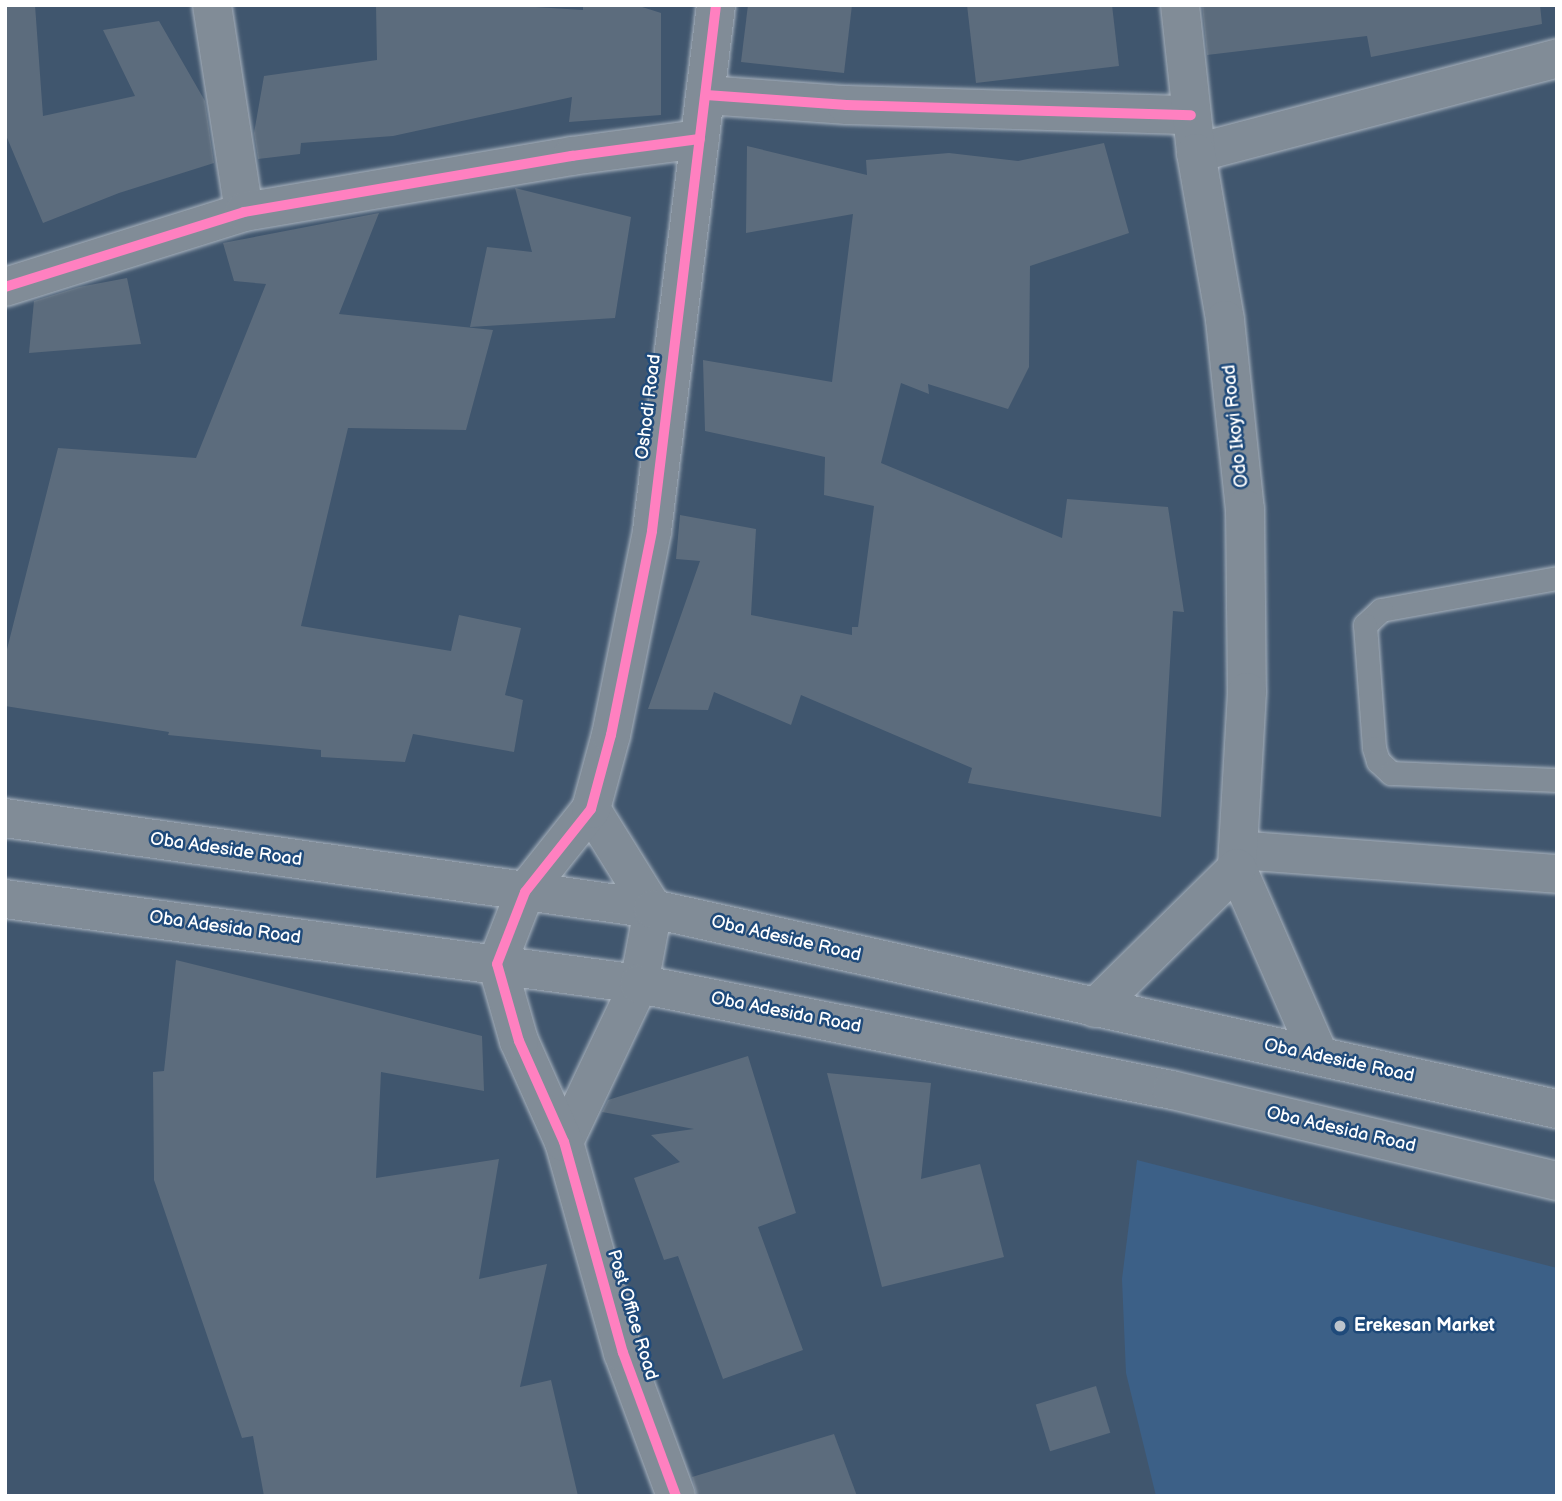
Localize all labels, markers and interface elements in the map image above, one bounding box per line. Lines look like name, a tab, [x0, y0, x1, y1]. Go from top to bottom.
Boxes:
street label: Oshodi Road	[632, 353, 666, 461]
street label: Odo Ikoyi Road	[1219, 363, 1253, 489]
street label: Oba Adeside Road	[149, 829, 303, 871]
street label: Oba Adesida Road	[148, 907, 302, 949]
street label: Oba Adeside Road	[709, 911, 863, 967]
street label: Oba Adesida Road	[709, 988, 863, 1038]
street label: Oba Adeside Road	[1262, 1035, 1416, 1087]
street label: Oba Adesida Road	[1264, 1102, 1418, 1158]
street label: Post Office Road	[602, 1247, 662, 1383]
place label: Erekesan Market	[1354, 1315, 1495, 1337]
marker: Erekesan Market	[1332, 1318, 1348, 1334]

